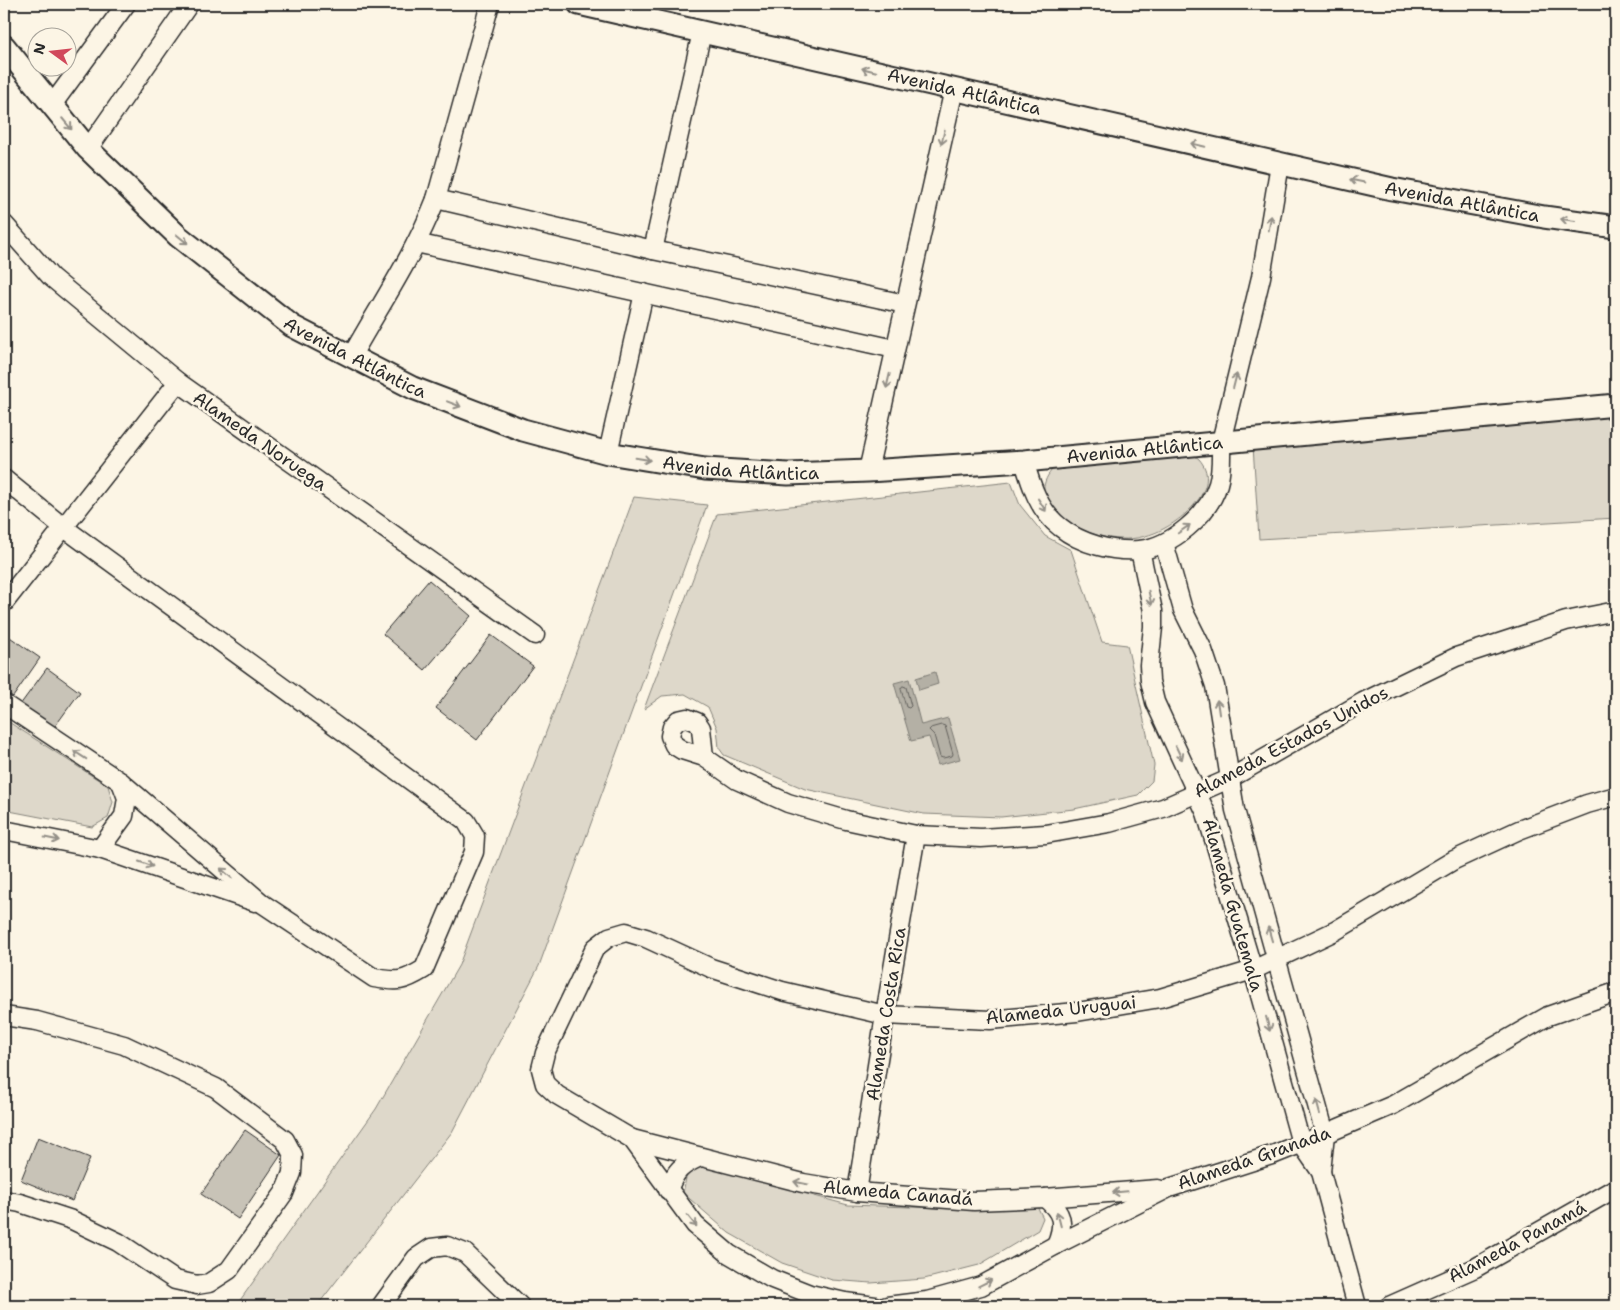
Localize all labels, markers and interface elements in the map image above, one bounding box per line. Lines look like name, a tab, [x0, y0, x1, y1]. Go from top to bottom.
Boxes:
north arrow	[28, 28, 78, 78]
text: N	[29, 41, 50, 56]
street label: Avenida Atlântica	[885, 63, 1043, 121]
one-way arrow	[861, 65, 877, 74]
one-way arrow	[62, 118, 73, 131]
one-way arrow	[938, 128, 947, 144]
one-way arrow	[1191, 140, 1207, 149]
one-way arrow	[1349, 176, 1365, 185]
street label: Avenida Atlântica	[1382, 176, 1541, 228]
one-way arrow	[1265, 215, 1275, 231]
one-way arrow	[1560, 215, 1576, 225]
one-way arrow	[176, 233, 189, 244]
street label: Avenida Atlântica	[278, 312, 430, 404]
one-way arrow	[883, 372, 892, 388]
one-way arrow	[1231, 374, 1241, 390]
street label: Alameda Noruega	[188, 386, 332, 496]
one-way arrow	[446, 400, 461, 409]
street label: Avenida Atlântica	[1065, 430, 1224, 469]
street label: Avenida Atlântica	[661, 450, 819, 486]
one-way arrow	[635, 454, 651, 464]
one-way arrow	[1038, 498, 1048, 512]
one-way arrow	[1177, 524, 1191, 534]
one-way arrow	[1146, 589, 1156, 605]
street label: Alameda Estados Unidos	[1190, 680, 1392, 804]
one-way arrow	[1213, 700, 1223, 716]
one-way arrow	[1175, 746, 1185, 761]
one-way arrow	[74, 750, 88, 760]
street label: Alameda Guatemala	[1197, 816, 1269, 994]
one-way arrow	[43, 835, 59, 844]
one-way arrow	[138, 860, 153, 869]
one-way arrow	[220, 867, 233, 878]
street label: Alameda Costa Rica	[860, 925, 912, 1103]
one-way arrow	[1264, 926, 1274, 942]
street label: Alameda Uruguai	[984, 990, 1138, 1030]
one-way arrow	[1263, 1015, 1273, 1031]
one-way arrow	[1312, 1099, 1322, 1115]
street label: Alameda Granada	[1174, 1121, 1334, 1195]
street label: Alameda Canadá	[822, 1174, 974, 1212]
one-way arrow	[794, 1178, 810, 1187]
one-way arrow	[1112, 1187, 1128, 1197]
street label: Alameda Panamá	[1444, 1195, 1590, 1289]
one-way arrow	[1054, 1212, 1063, 1228]
one-way arrow	[686, 1214, 697, 1227]
one-way arrow	[977, 1278, 992, 1288]

